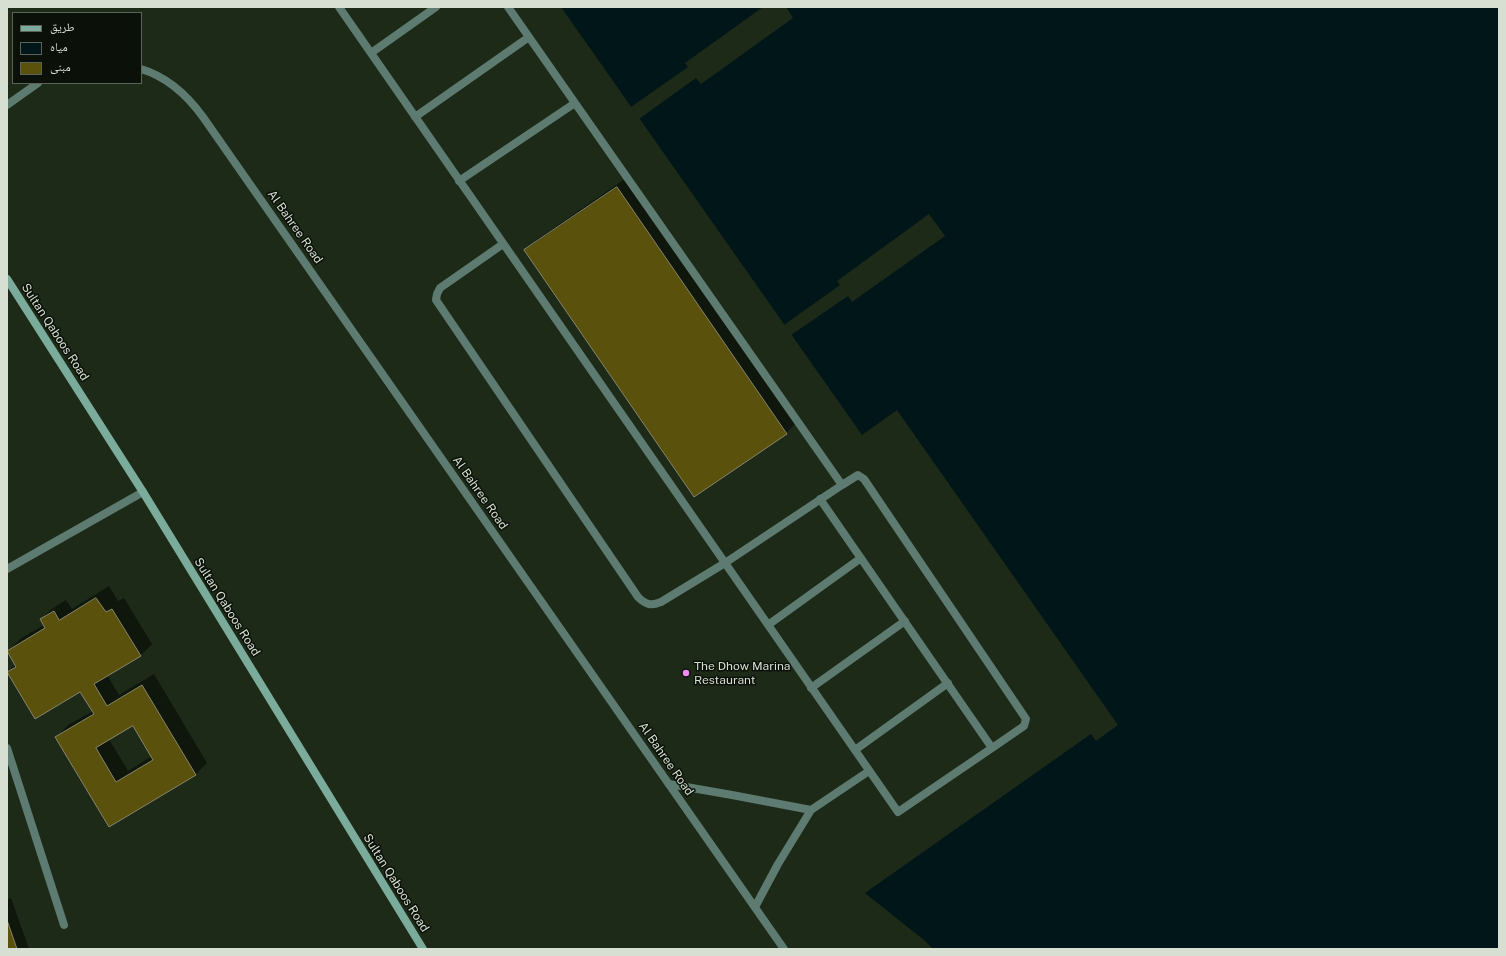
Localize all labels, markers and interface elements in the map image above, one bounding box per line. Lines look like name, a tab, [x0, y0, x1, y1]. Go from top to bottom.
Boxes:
legend	[12, 12, 142, 84]
text: طريق	[50, 20, 75, 34]
text: مياه	[50, 40, 68, 54]
text: مبنى	[50, 60, 71, 74]
street label: Al Bahree Road	[264, 188, 326, 266]
street label: Sultan Qaboos Road	[18, 281, 92, 383]
street label: Al Bahree Road	[449, 454, 511, 532]
street label: Sultan Qaboos Road	[191, 555, 263, 659]
place label: The Dhow Marina Restaurant	[694, 659, 790, 687]
marker: The Dhow Marina Restaurant	[681, 668, 691, 678]
street label: Al Bahree Road	[635, 720, 697, 798]
street label: Sultan Qaboos Road	[360, 831, 432, 935]

